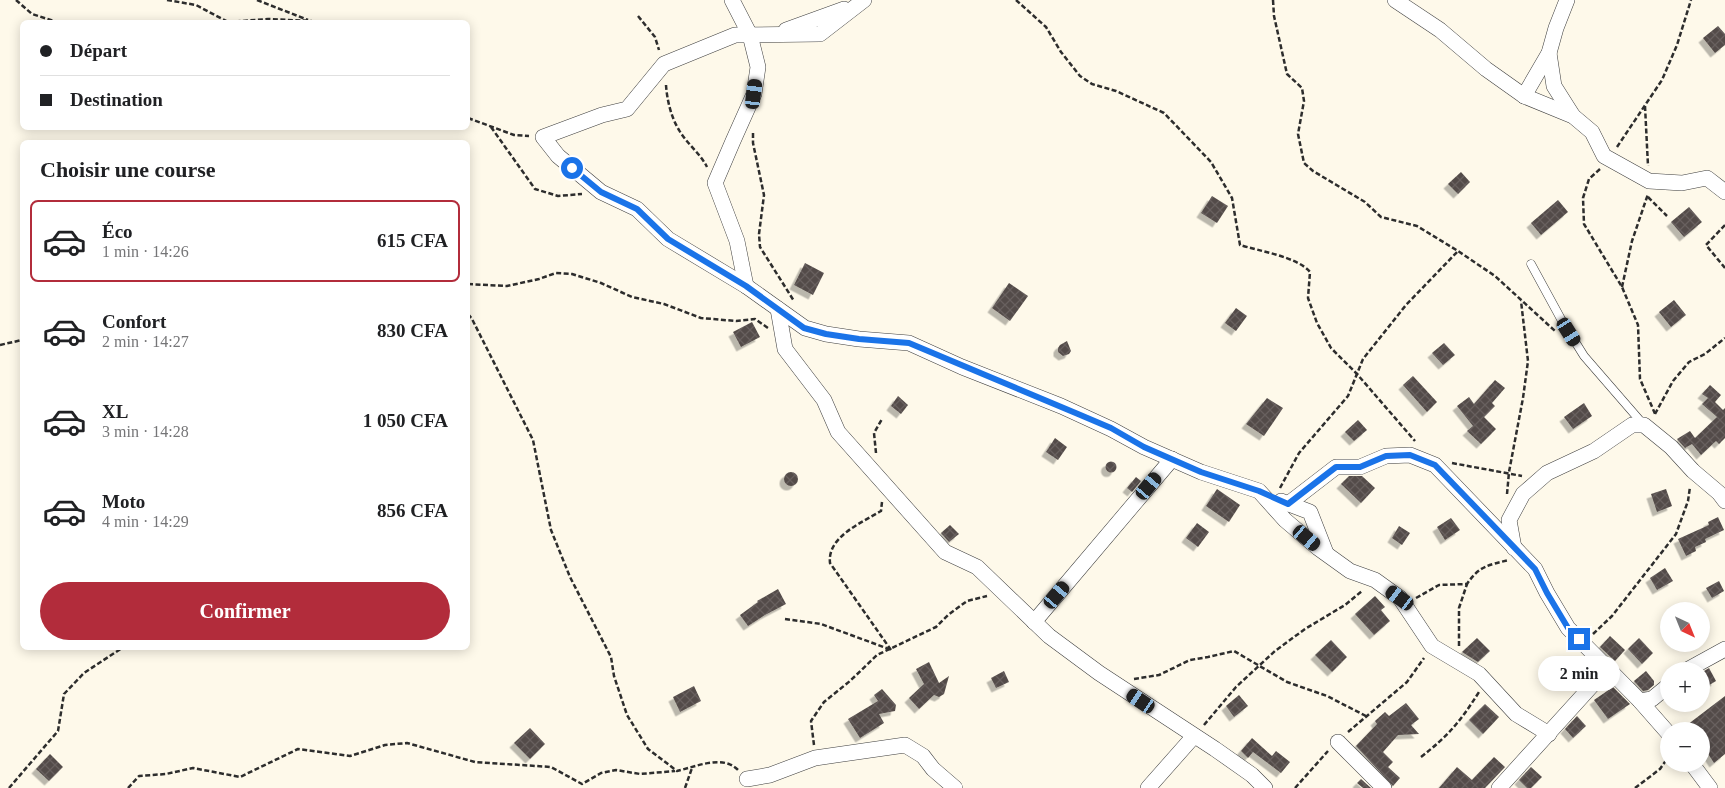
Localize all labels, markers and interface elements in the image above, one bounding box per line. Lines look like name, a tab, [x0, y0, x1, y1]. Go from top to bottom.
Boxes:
text: Départ	[70, 40, 127, 61]
car	[744, 78, 763, 110]
text: Destination	[70, 89, 163, 110]
text: Choisir une course	[40, 157, 216, 182]
route start	[561, 157, 583, 179]
icon: car	[42, 219, 87, 264]
text: Éco	[102, 221, 133, 242]
text: 615 CFA	[377, 230, 448, 251]
text: 1 min · 14:26	[102, 243, 189, 260]
icon: car	[42, 309, 87, 354]
text: Confort	[102, 311, 166, 332]
car	[1554, 315, 1583, 349]
text: 830 CFA	[377, 320, 448, 341]
text: 2 min · 14:27	[102, 333, 189, 350]
icon: car	[42, 399, 87, 444]
text: XL	[102, 401, 128, 422]
text: 1 050 CFA	[363, 410, 448, 431]
text: 3 min · 14:28	[102, 423, 189, 440]
car	[1133, 470, 1164, 502]
icon: car	[42, 489, 87, 534]
text: Moto	[102, 491, 145, 512]
text: 856 CFA	[377, 500, 448, 521]
text: 4 min · 14:29	[102, 513, 189, 530]
car	[1290, 523, 1323, 553]
car	[1041, 579, 1072, 611]
button: Confirmer	[40, 582, 450, 640]
car	[1383, 583, 1416, 613]
north arrow	[1660, 602, 1710, 652]
map controls	[1660, 602, 1710, 772]
route end	[1568, 628, 1590, 650]
callout: 2 min	[1538, 656, 1620, 692]
button: +	[1660, 662, 1710, 712]
text: 2 min	[1560, 665, 1598, 682]
car	[1124, 686, 1157, 716]
button: −	[1660, 722, 1710, 772]

